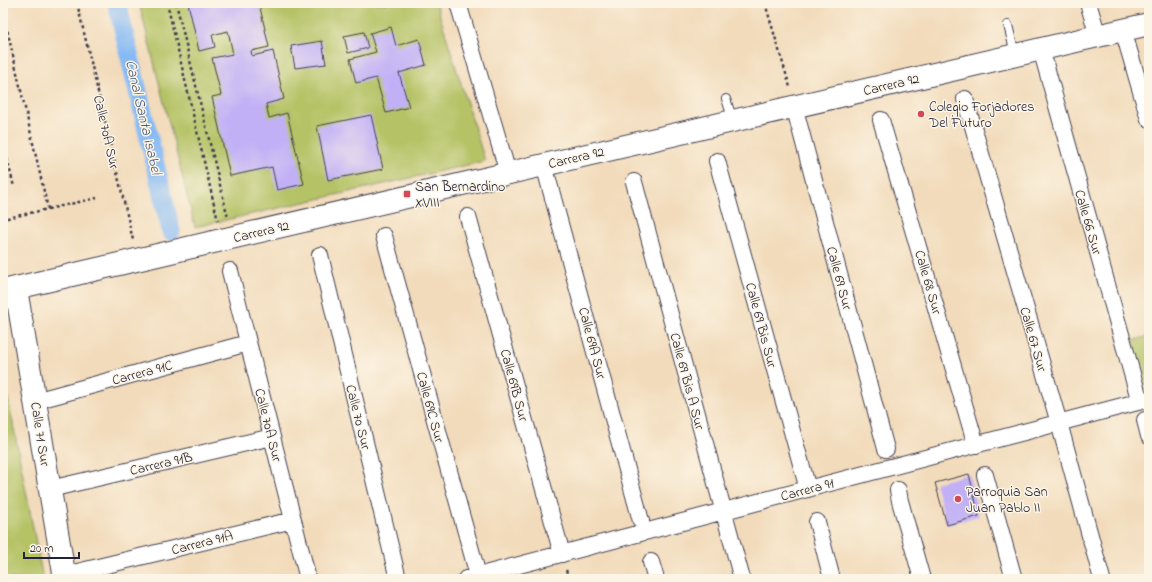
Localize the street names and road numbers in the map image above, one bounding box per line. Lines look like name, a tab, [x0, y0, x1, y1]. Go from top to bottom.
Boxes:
street label: Carrera 92	[861, 69, 921, 102]
street label: Calle 70A Sur	[87, 93, 124, 172]
street label: Carrera 92	[546, 142, 606, 175]
street label: Calle 66 Sur	[1068, 187, 1107, 258]
street label: Carrera 92	[231, 216, 291, 249]
street label: Calle 69 Sur	[820, 244, 857, 313]
street label: Calle 68 Sur	[908, 248, 947, 318]
street label: Calle 69 Bis Sur	[739, 280, 782, 371]
street label: Calle 69A Sur	[572, 305, 611, 382]
street label: Calle 67 Sur	[1013, 305, 1052, 375]
street label: Calle 69 Bis A Sur	[664, 331, 710, 433]
street label: Calle 69B Sur	[494, 347, 533, 425]
street label: Carrera 91C	[110, 355, 175, 392]
street label: Calle 69C Sur	[410, 370, 449, 446]
street label: Calle 70 Sur	[339, 383, 376, 453]
street label: Calle 70A Sur	[248, 386, 287, 465]
street label: Calle 71 Sur	[24, 401, 55, 468]
street label: Carrera 91B	[128, 447, 195, 482]
street label: Carrera 91	[778, 473, 837, 508]
street label: Carrera 91A	[169, 526, 235, 561]

